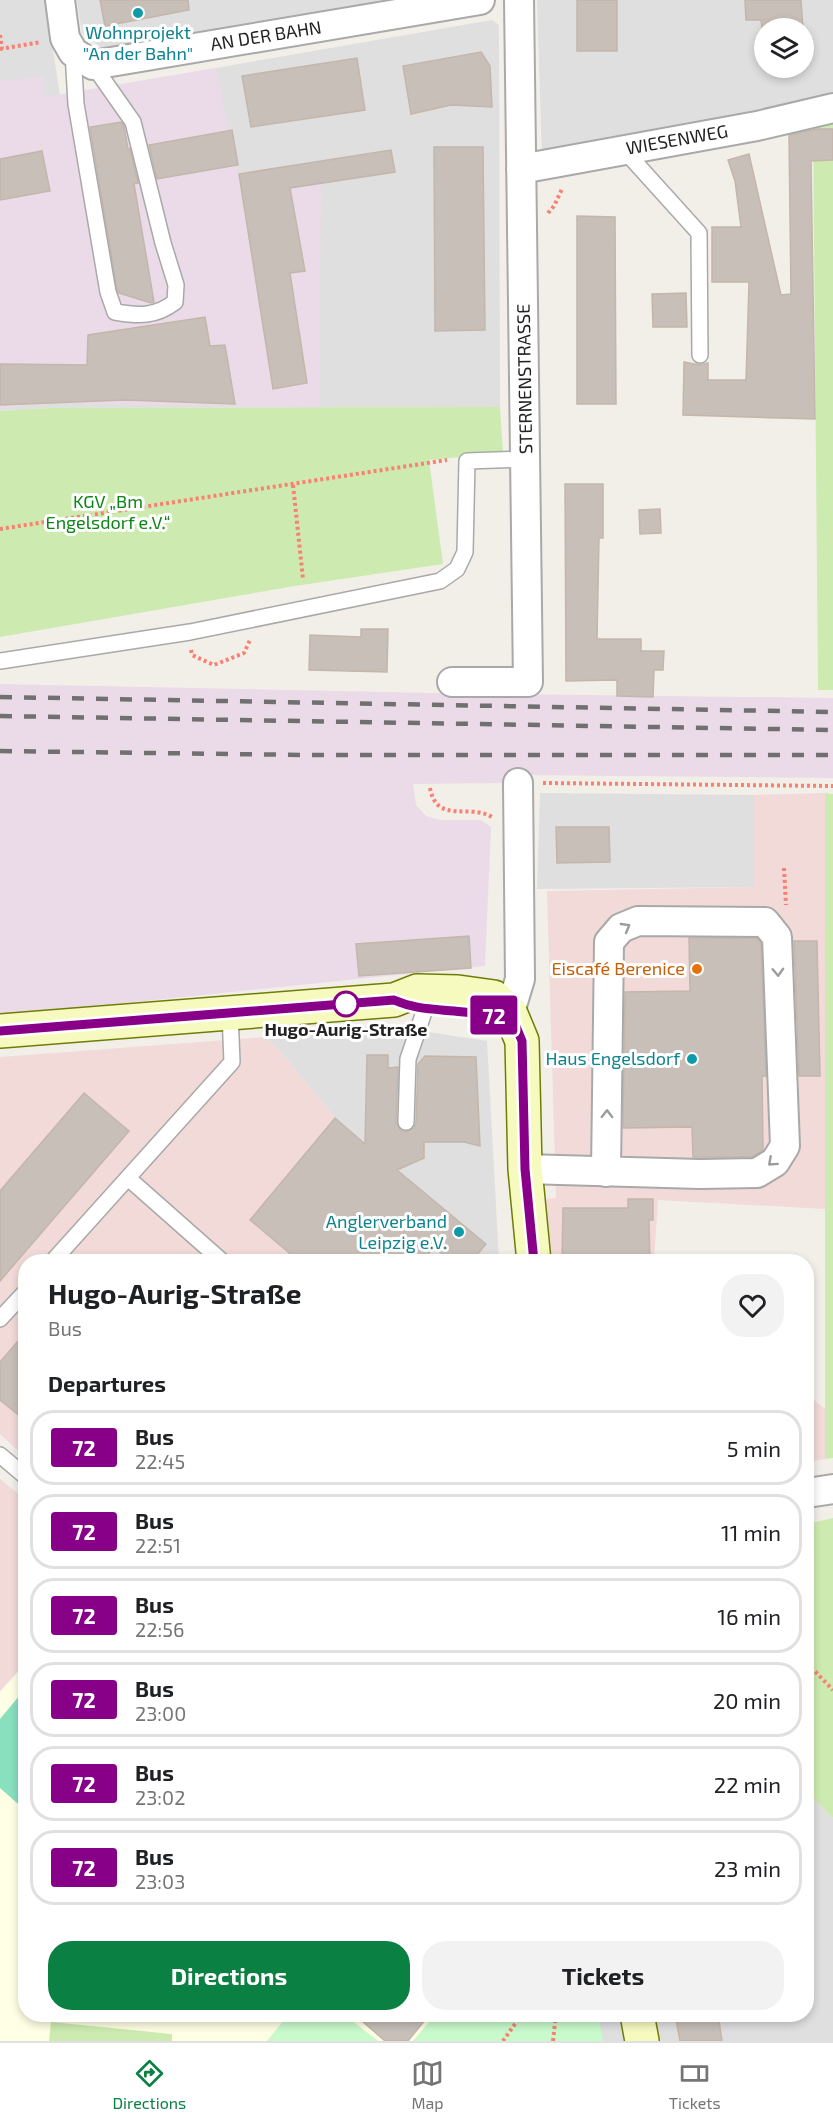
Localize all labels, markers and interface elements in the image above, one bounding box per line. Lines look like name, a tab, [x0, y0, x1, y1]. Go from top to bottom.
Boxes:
marker: Wohnprojekt "An der Bahn"	[131, 6, 145, 20]
street label: AN DER BAHN	[209, 15, 323, 55]
map controls	[754, 18, 814, 78]
button: layers	[754, 18, 814, 78]
place label: Wohnprojekt "An der Bahn"	[83, 21, 193, 64]
street label: WIESENWEG	[624, 119, 729, 159]
street label: STERNENSTRASSE	[512, 304, 536, 454]
park label: KGV „Bm Engelsdorf e.V.“	[46, 490, 170, 533]
one-way arrow	[620, 923, 630, 934]
place label: Eiscafé Berenice	[552, 957, 685, 979]
marker: Eiscafé Berenice	[690, 962, 704, 976]
one-way arrow	[772, 968, 785, 977]
marker: Hugo-Aurig-Straße	[333, 991, 359, 1017]
line badge: 72	[467, 996, 521, 1034]
text: 72	[482, 1003, 506, 1028]
place label: Hugo-Aurig-Straße	[264, 1018, 428, 1040]
place label: Haus Engelsdorf	[545, 1047, 681, 1069]
marker: Haus Engelsdorf	[685, 1052, 699, 1066]
one-way arrow	[601, 1109, 613, 1118]
one-way arrow	[768, 1155, 779, 1166]
place label: Anglerverband Leipzig e.V.	[326, 1210, 447, 1253]
marker: Anglerverband Leipzig e.V.	[452, 1225, 466, 1239]
button: heart	[721, 1274, 784, 1337]
text: Hugo-Aurig-Straße	[48, 1276, 302, 1310]
text: Bus	[48, 1316, 82, 1340]
text: Departures	[48, 1370, 166, 1396]
text: Bus	[135, 1423, 174, 1449]
text: 72	[72, 1435, 96, 1460]
text: 5 min	[727, 1435, 781, 1461]
text: 22:45	[135, 1449, 185, 1473]
text: Bus	[135, 1507, 174, 1533]
text: 72	[72, 1519, 96, 1544]
text: 11 min	[721, 1519, 781, 1545]
text: 22:51	[135, 1533, 181, 1557]
text: Bus	[135, 1591, 174, 1617]
text: 72	[72, 1603, 96, 1628]
text: 16 min	[717, 1603, 781, 1629]
text: 22:56	[135, 1617, 184, 1641]
text: Bus	[135, 1675, 174, 1701]
text: 72	[72, 1687, 96, 1712]
text: 20 min	[713, 1687, 781, 1713]
text: 23:00	[135, 1701, 186, 1725]
text: Bus	[135, 1759, 174, 1785]
text: 72	[72, 1771, 96, 1796]
text: 22 min	[714, 1771, 781, 1797]
text: 23:02	[135, 1785, 185, 1809]
text: Bus	[135, 1843, 174, 1869]
text: 72	[72, 1855, 96, 1880]
text: 23 min	[714, 1855, 781, 1881]
text: 23:03	[135, 1869, 185, 1893]
button: Directions	[48, 1941, 410, 2010]
button: Tickets	[422, 1941, 784, 2010]
tab: Directions	[112, 2057, 186, 2112]
tab: Map	[411, 2057, 444, 2112]
tab: Tickets	[669, 2057, 721, 2112]

